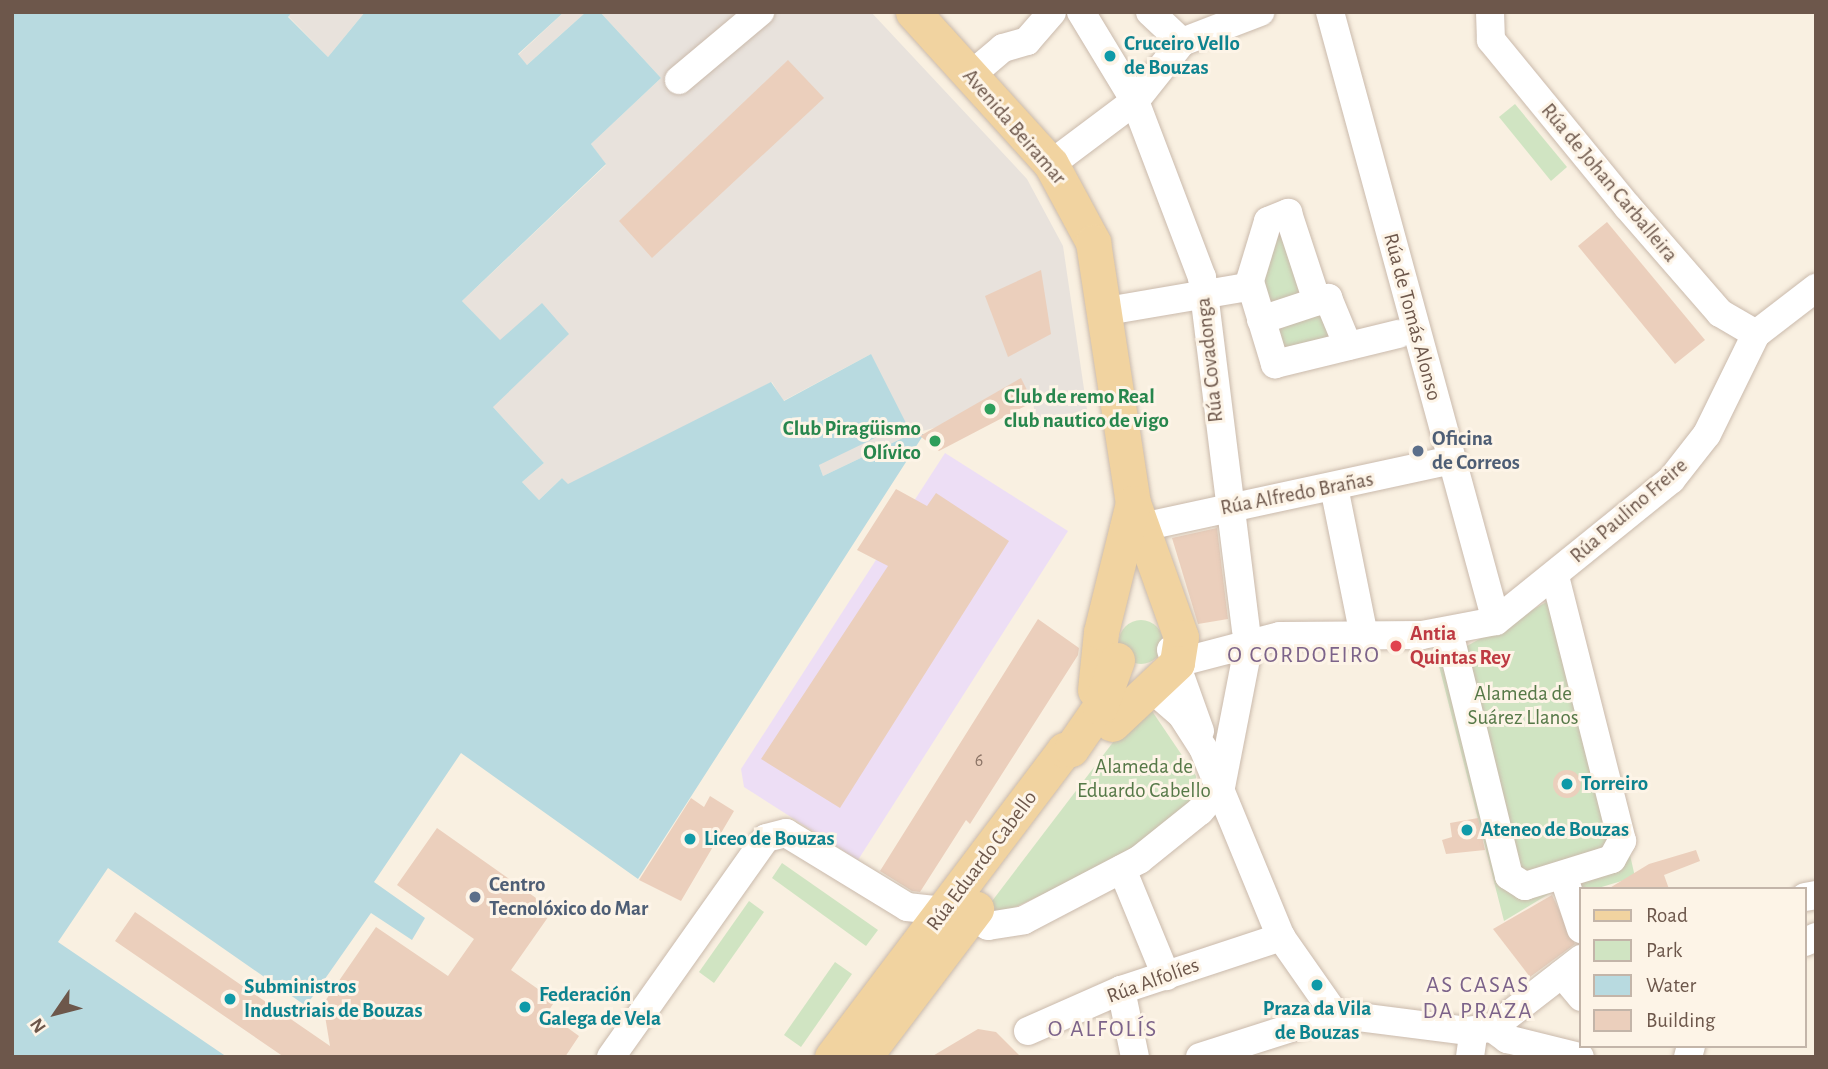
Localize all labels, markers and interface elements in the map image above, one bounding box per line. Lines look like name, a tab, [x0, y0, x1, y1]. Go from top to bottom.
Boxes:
place label: Cruceiro Vello de Bouzas	[1124, 31, 1240, 81]
marker: Cruceiro Vello de Bouzas	[1102, 48, 1118, 64]
street label: Avenida Beiramar	[957, 64, 1071, 190]
street label: Rúa de Johan Carballeira	[1535, 99, 1683, 267]
street label: Rúa de Tomás Alonso	[1378, 231, 1446, 403]
street label: Rúa Covadonga	[1191, 296, 1229, 424]
place label: Club de remo Real club nautico de vigo	[1004, 384, 1169, 434]
marker: Club de remo Real club nautico de vigo	[982, 401, 998, 417]
place label: Club Piragüismo Olívico	[783, 416, 921, 466]
place label: Oficina de Correos	[1432, 426, 1520, 476]
marker: Club Piragüismo Olívico	[927, 433, 943, 449]
marker: Oficina de Correos	[1410, 443, 1426, 459]
street label: Rúa Paulino Freire	[1565, 453, 1693, 569]
street label: Rúa Alfredo Brañas	[1218, 467, 1376, 521]
place label: Antia Quintas Rey	[1410, 621, 1511, 671]
marker: Antia Quintas Rey	[1388, 638, 1404, 654]
district label: O CORDOEIRO	[1229, 642, 1379, 670]
park label: Alameda de Suárez Llanos	[1467, 681, 1579, 731]
house number: 6	[975, 750, 983, 772]
park label: Alameda de Eduardo Cabello	[1077, 754, 1211, 804]
place label: Torreiro	[1581, 771, 1648, 797]
marker: Torreiro	[1559, 776, 1575, 792]
street label: Rúa Eduardo Cabello	[921, 786, 1043, 936]
place label: Ateneo de Bouzas	[1481, 817, 1629, 843]
marker: Ateneo de Bouzas	[1459, 822, 1475, 838]
place label: Liceo de Bouzas	[704, 826, 835, 852]
marker: Liceo de Bouzas	[682, 831, 698, 847]
place label: Centro Tecnolóxico do Mar	[489, 872, 648, 922]
legend	[1580, 887, 1807, 1048]
marker: Centro Tecnolóxico do Mar	[467, 889, 483, 905]
text: Road	[1646, 905, 1688, 926]
text: Park	[1646, 940, 1682, 961]
street label: Rúa Alfolíes	[1103, 953, 1203, 1009]
district label: AS CASAS DA PRAZA	[1423, 972, 1533, 1026]
place label: Subministros Industriais de Bouzas	[244, 974, 423, 1024]
text: Water	[1646, 975, 1696, 996]
marker: Praza da Vila de Bouzas	[1309, 977, 1325, 993]
north arrow	[21, 978, 91, 1048]
place label: Federación Galega de Vela	[539, 982, 661, 1032]
marker: Subministros Industriais de Bouzas	[222, 991, 238, 1007]
place label: Praza da Vila de Bouzas	[1263, 996, 1371, 1046]
marker: Federación Galega de Vela	[517, 999, 533, 1015]
text: Building	[1646, 1010, 1715, 1031]
text: N	[27, 1014, 50, 1036]
district label: O ALFOLÍS	[1049, 1016, 1157, 1044]

